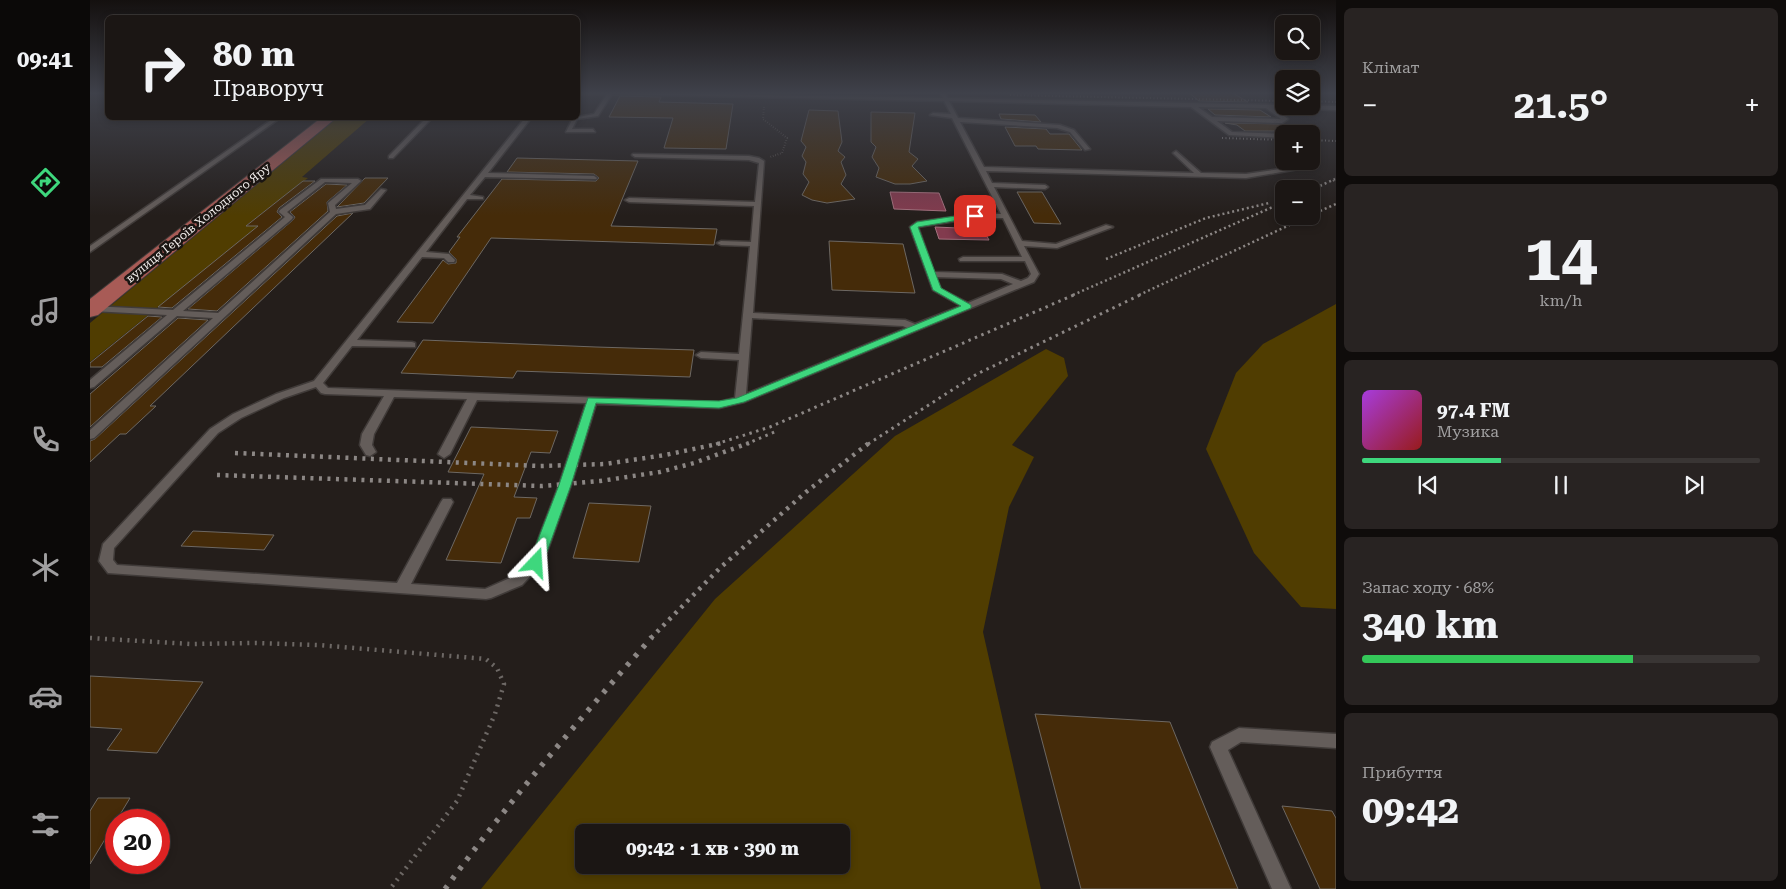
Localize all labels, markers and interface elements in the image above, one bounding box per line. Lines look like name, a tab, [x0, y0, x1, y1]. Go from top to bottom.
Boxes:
map controls	[1275, 15, 1320, 225]
button: search	[1275, 15, 1320, 60]
text: 80 m	[213, 34, 295, 75]
icon: right	[130, 35, 195, 100]
text: 09:41	[17, 47, 73, 72]
text: Клімат	[1362, 58, 1420, 77]
button: layers	[1275, 70, 1320, 115]
text: Праворуч	[213, 76, 324, 101]
text: 21.5°	[1514, 83, 1608, 127]
text: −	[1362, 89, 1378, 122]
text: +	[1744, 89, 1760, 122]
button: +	[1275, 125, 1320, 170]
street label: вулиця Героїв Холодного Яру	[123, 160, 274, 286]
icon: directions	[28, 165, 63, 200]
button: −	[1275, 180, 1320, 225]
pin	[954, 195, 996, 237]
icon: arrive	[961, 202, 989, 230]
text: 14	[1525, 220, 1597, 296]
text: km/h	[1540, 291, 1582, 310]
icon: music	[28, 294, 63, 329]
text: 97.4 FM	[1437, 399, 1510, 422]
icon: phone	[28, 422, 63, 457]
text: Музика	[1437, 422, 1499, 441]
icon: previous	[1414, 471, 1442, 499]
icon: pause	[1547, 471, 1575, 499]
icon: next	[1680, 471, 1708, 499]
position arrow	[509, 536, 561, 588]
icon: climate	[28, 550, 63, 585]
text: Запас ходу · 68%	[1362, 578, 1494, 597]
text: 340 km	[1362, 603, 1498, 647]
icon: car	[28, 679, 63, 714]
text: Прибуття	[1362, 763, 1442, 782]
text: 09:42	[1362, 788, 1459, 832]
icon: filters	[28, 807, 63, 842]
speed limit sign: 20	[105, 809, 170, 874]
text: 09:42 · 1 хв · 390 m	[626, 837, 799, 860]

